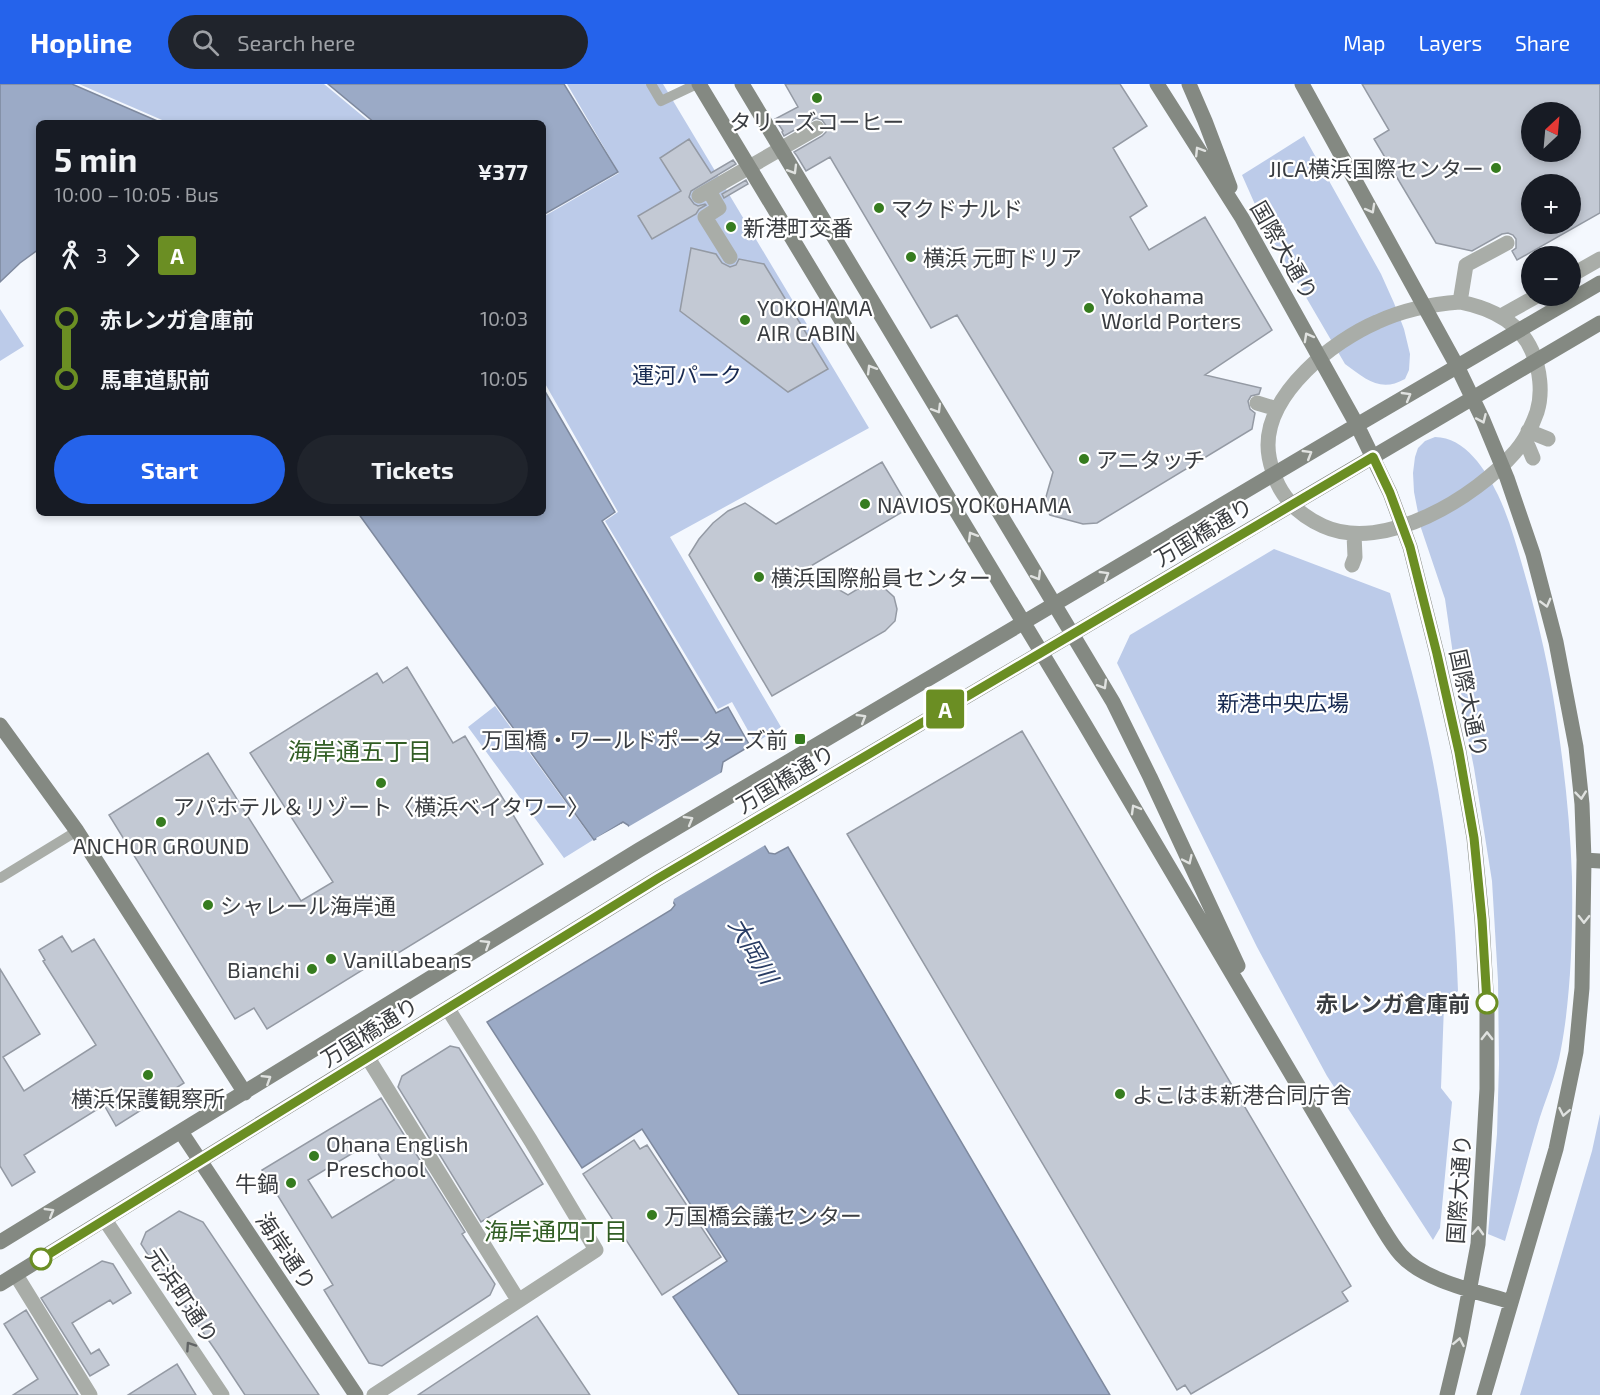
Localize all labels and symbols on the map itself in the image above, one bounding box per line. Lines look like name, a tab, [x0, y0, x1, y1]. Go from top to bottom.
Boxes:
marker: タリーズコーヒー	[810, 91, 824, 105]
north arrow	[1521, 102, 1581, 162]
place label: タリーズコーヒー	[730, 108, 904, 134]
one-way arrow	[1195, 146, 1206, 157]
place label: JICA横浜国際センター	[1269, 155, 1484, 181]
marker: JICA横浜国際センター	[1489, 161, 1503, 175]
one-way arrow	[786, 164, 798, 174]
place label: マクドナルド	[891, 195, 1023, 221]
street label: 国際大通り	[1246, 196, 1324, 304]
marker: マクドナルド	[872, 201, 886, 215]
one-way arrow	[1364, 203, 1375, 213]
place label: 新港町交番	[743, 214, 853, 240]
marker: 新港町交番	[724, 220, 738, 234]
place label: 横浜 元町ドリア	[923, 244, 1082, 270]
marker: 横浜 元町ドリア	[904, 250, 918, 264]
place label: Yokohama World Porters	[1101, 282, 1241, 333]
place label: YOKOHAMA AIR CABIN	[757, 294, 873, 345]
marker: Yokohama World Porters	[1082, 301, 1096, 315]
marker: YOKOHAMA AIR CABIN	[738, 313, 752, 327]
one-way arrow	[1304, 333, 1315, 343]
park label: 運河パーク	[632, 361, 742, 387]
one-way arrow	[867, 365, 879, 375]
one-way arrow	[1401, 391, 1411, 403]
one-way arrow	[930, 403, 941, 413]
one-way arrow	[1475, 413, 1487, 424]
place label: アニタッチ	[1096, 446, 1206, 472]
one-way arrow	[1302, 449, 1312, 461]
marker: アニタッチ	[1077, 452, 1091, 466]
place label: NAVIOS YOKOHAMA	[877, 491, 1072, 517]
street label: 万国橋通り	[1149, 492, 1257, 570]
marker: NAVIOS YOKOHAMA	[858, 497, 872, 511]
one-way arrow	[968, 532, 979, 542]
place label: 横浜国際船員センター	[771, 564, 991, 590]
marker: 横浜国際船員センター	[752, 570, 766, 584]
one-way arrow	[1030, 570, 1042, 580]
one-way arrow	[1099, 570, 1109, 582]
one-way arrow	[1539, 597, 1551, 608]
street label: 国際大通り	[1446, 646, 1494, 760]
one-way arrow	[1095, 679, 1107, 689]
park label: 新港中央広場	[1217, 689, 1349, 715]
line badge: A	[926, 690, 964, 728]
one-way arrow	[856, 714, 866, 725]
place label: 万国橋・ワールドポーターズ前	[481, 726, 788, 752]
marker: 万国橋・ワールドポーターズ前	[793, 732, 807, 746]
district label: 海岸通五丁目	[288, 736, 432, 765]
street label: 万国橋通り	[731, 739, 839, 817]
marker: アパホテル＆リゾート〈横浜ベイタワー〉	[374, 776, 388, 790]
one-way arrow	[1574, 790, 1587, 799]
place label: アパホテル＆リゾート〈横浜ベイタワー〉	[173, 793, 589, 819]
one-way arrow	[1131, 805, 1142, 815]
marker: ANCHOR GROUND	[154, 815, 168, 829]
one-way arrow	[683, 816, 693, 828]
place label: ANCHOR GROUND	[73, 832, 249, 858]
one-way arrow	[1181, 853, 1193, 864]
place label: シャレール海岸通	[220, 892, 396, 918]
marker: シャレール海岸通	[201, 898, 215, 912]
water label: 大岡川	[723, 912, 786, 991]
one-way arrow	[1578, 914, 1590, 923]
one-way arrow	[480, 939, 490, 951]
place label: Vanillabeans	[343, 946, 472, 972]
marker: Vanillabeans	[324, 952, 338, 966]
place label: Bianchi	[227, 956, 300, 982]
marker: Bianchi	[305, 962, 319, 976]
place label: 赤レンガ倉庫前	[1316, 990, 1470, 1016]
street label: 万国橋通り	[315, 991, 423, 1071]
marker: 赤レンガ倉庫前	[1476, 992, 1498, 1014]
one-way arrow	[1481, 1032, 1493, 1041]
marker: 横浜保護観察所	[141, 1068, 155, 1082]
one-way arrow	[261, 1075, 271, 1087]
place label: よこはま新港合同庁舎	[1132, 1081, 1352, 1107]
place label: 横浜保護観察所	[71, 1085, 225, 1111]
marker: よこはま新港合同庁舎	[1113, 1087, 1127, 1101]
one-way arrow	[1558, 1107, 1571, 1117]
place label: Ohana English Preschool	[326, 1130, 469, 1181]
street label: 国際大通り	[1441, 1133, 1475, 1245]
marker: Ohana English Preschool	[307, 1149, 321, 1163]
place label: 牛鍋	[235, 1170, 279, 1196]
marker: 牛鍋	[284, 1176, 298, 1190]
place label: 万国橋会議センター	[664, 1202, 862, 1228]
one-way arrow	[44, 1207, 54, 1219]
street label: 海岸通り	[252, 1207, 322, 1295]
marker: 万国橋会議センター	[645, 1208, 659, 1222]
district label: 海岸通四丁目	[484, 1216, 628, 1245]
one-way arrow	[1472, 1227, 1485, 1236]
street label: 元浜町通り	[141, 1242, 225, 1348]
unlabelled marker	[30, 1248, 52, 1270]
one-way arrow	[1452, 1337, 1465, 1347]
one-way arrow	[186, 1342, 197, 1353]

